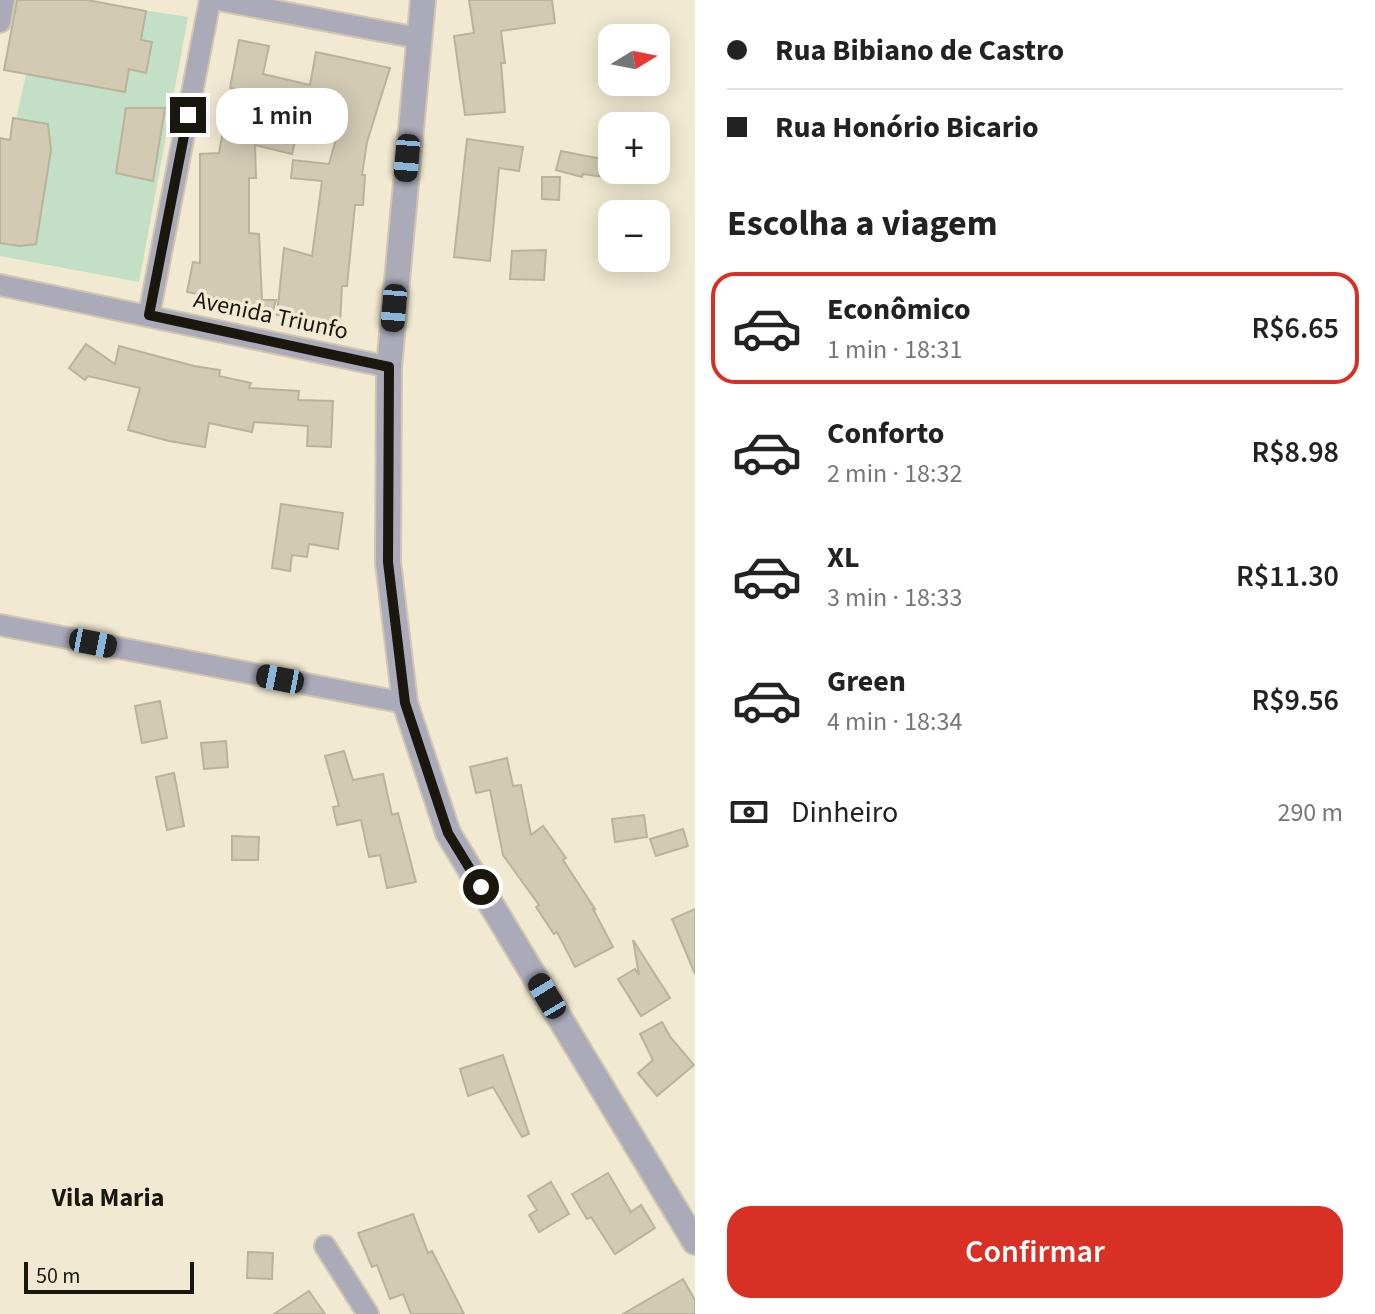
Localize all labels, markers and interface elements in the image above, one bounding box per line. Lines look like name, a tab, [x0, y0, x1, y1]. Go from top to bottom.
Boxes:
north arrow	[598, 24, 670, 96]
map controls	[598, 24, 670, 272]
text: Rua Bibiano de Castro	[775, 29, 1064, 72]
callout: 1 min	[216, 87, 348, 143]
route end	[170, 97, 206, 133]
text: 1 min	[251, 97, 313, 134]
text: Rua Honório Bicario	[775, 106, 1039, 149]
button: +	[598, 112, 670, 184]
car	[393, 133, 421, 183]
text: Escolha a viagem	[727, 198, 998, 249]
button: −	[598, 200, 670, 272]
street label: Avenida Triunfo	[190, 282, 351, 349]
car	[380, 283, 408, 333]
text: Econômico	[827, 288, 971, 331]
icon: car	[731, 292, 803, 364]
text: R$6.65	[1251, 307, 1339, 350]
text: 1 min · 18:31	[827, 331, 962, 368]
text: Conforto	[827, 412, 944, 455]
icon: car	[731, 416, 803, 488]
text: R$8.98	[1251, 431, 1339, 474]
text: 2 min · 18:32	[827, 455, 962, 492]
text: XL	[827, 536, 860, 579]
icon: car	[731, 540, 803, 612]
text: R$11.30	[1236, 555, 1339, 598]
text: 3 min · 18:33	[827, 579, 962, 616]
car	[67, 627, 119, 659]
text: Green	[827, 660, 906, 703]
car	[254, 663, 306, 695]
icon: car	[731, 664, 803, 736]
text: R$9.56	[1251, 679, 1339, 722]
text: 4 min · 18:34	[827, 703, 962, 740]
icon: cash	[727, 790, 771, 834]
text: Dinheiro	[791, 791, 898, 834]
text: 290 m	[1277, 794, 1343, 831]
route start	[463, 869, 499, 905]
car	[524, 969, 570, 1023]
district label: Vila Maria	[51, 1179, 164, 1216]
button: Confirmar	[727, 1206, 1343, 1298]
scale bar	[24, 1258, 194, 1294]
text: 50 m	[36, 1260, 81, 1292]

